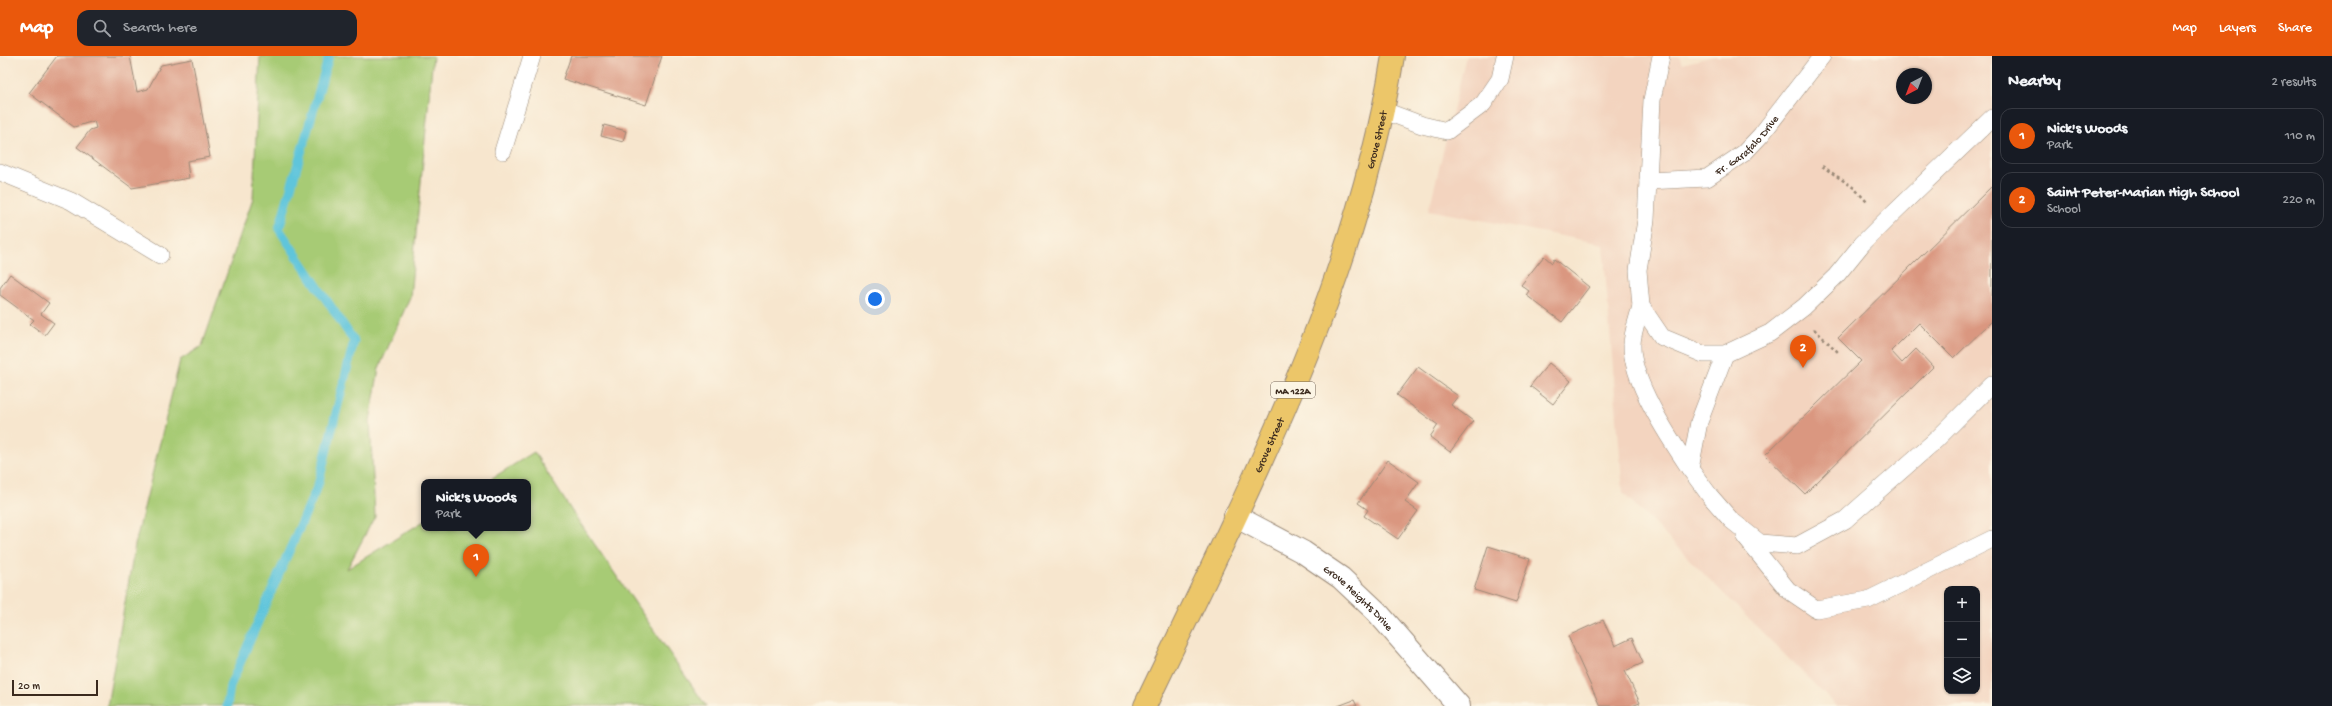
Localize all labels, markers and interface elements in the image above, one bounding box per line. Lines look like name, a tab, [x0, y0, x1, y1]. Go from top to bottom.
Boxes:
search box	[77, 10, 357, 46]
text: Map	[20, 17, 53, 40]
icon: search	[91, 17, 113, 39]
text: Search here	[123, 19, 197, 37]
text: Map	[2173, 20, 2197, 37]
text: Layers	[2219, 20, 2256, 37]
text: Share	[2278, 20, 2312, 37]
north arrow	[1896, 68, 1932, 104]
text: Nearby	[2008, 72, 2061, 92]
text: 2 results	[2271, 75, 2316, 90]
street label: Grove Street	[1365, 109, 1391, 170]
street label: Fr. Garafalo Drive	[1713, 113, 1782, 179]
text: Nick's Woods	[2047, 120, 2127, 138]
text: 1	[2019, 129, 2025, 144]
text: 110 m	[2285, 129, 2315, 144]
text: Park	[2047, 138, 2072, 153]
text: Saint Peter-Marian High School	[2047, 184, 2240, 202]
text: 2	[2019, 193, 2025, 208]
text: 220 m	[2283, 193, 2315, 208]
text: School	[2047, 202, 2081, 217]
your location	[865, 289, 885, 309]
pin: 2	[1790, 335, 1816, 368]
road number: MA 122A	[1271, 382, 1315, 398]
street label: Grove Street	[1253, 415, 1288, 475]
popup	[421, 479, 531, 531]
text: Nick's Woods	[436, 489, 516, 507]
text: Park	[436, 507, 461, 522]
pin: 1	[463, 544, 489, 577]
street label: Grove Heights Drive	[1320, 564, 1395, 634]
map controls	[1944, 586, 1980, 694]
button: +	[1944, 586, 1980, 622]
button: −	[1944, 622, 1980, 658]
button: layers	[1944, 658, 1980, 694]
scale bar	[12, 678, 98, 697]
text: 20 m	[18, 681, 40, 693]

